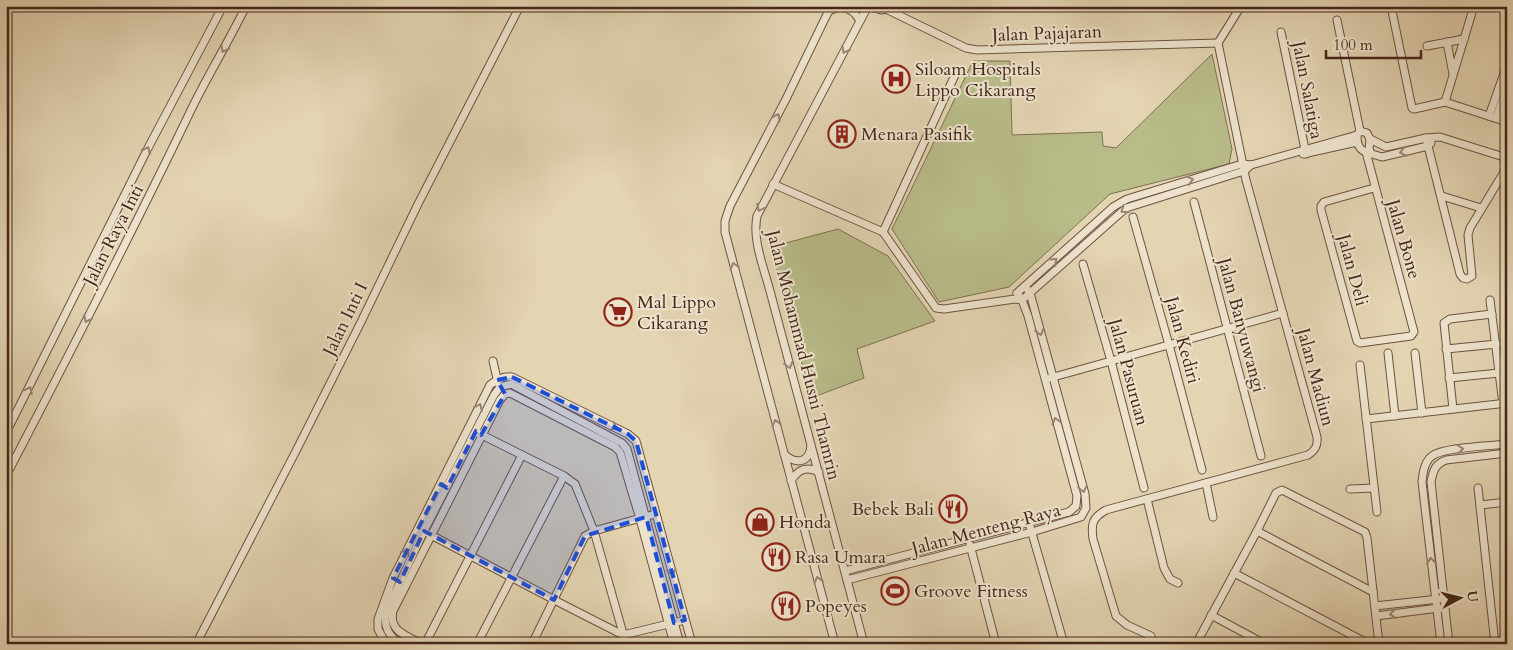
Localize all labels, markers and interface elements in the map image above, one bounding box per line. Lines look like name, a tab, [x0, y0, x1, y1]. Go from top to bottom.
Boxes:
street label: Jalan Pajajaran	[989, 19, 1103, 48]
scale bar	[1326, 28, 1420, 60]
text: 100 m	[1333, 35, 1373, 55]
street label: Jalan Salatiga	[1285, 36, 1329, 141]
one-way arrow	[220, 44, 230, 53]
one-way arrow	[841, 44, 851, 53]
place label: Siloam Hospitals Lippo Cikarang	[915, 57, 1041, 103]
hospital icon: Siloam Hospitals Lippo Cikarang	[881, 64, 911, 94]
one-way arrow	[771, 113, 781, 122]
building icon: Menara Pasifik	[827, 119, 857, 149]
place label: Menara Pasifik	[861, 122, 973, 147]
one-way arrow	[1399, 146, 1408, 157]
one-way arrow	[141, 147, 151, 156]
one-way arrow	[1186, 175, 1194, 185]
street label: Jalan Raya Inti	[76, 180, 150, 293]
street label: Jalan Bone	[1379, 194, 1427, 282]
one-way arrow	[756, 203, 766, 212]
one-way arrow	[1120, 204, 1130, 213]
street label: Jalan Mohammad Husni Thamrin	[760, 224, 847, 484]
street label: Jalan Deli	[1330, 228, 1374, 309]
street label: Jalan Banyuwangi	[1211, 252, 1272, 395]
one-way arrow	[1048, 257, 1057, 266]
one-way arrow	[729, 261, 740, 270]
street label: Jalan Inti I	[315, 278, 374, 363]
place label: Mal Lippo Cikarang	[637, 290, 716, 336]
street label: Jalan Kediri	[1158, 291, 1206, 386]
supermarket icon: Mal Lippo Cikarang	[603, 297, 633, 327]
street label: Jalan Pasuruan	[1101, 313, 1155, 429]
one-way arrow	[83, 314, 93, 323]
street label: Jalan Madiun	[1290, 322, 1341, 430]
one-way arrow	[1035, 328, 1045, 336]
one-way arrow	[784, 361, 794, 369]
one-way arrow	[23, 386, 33, 395]
one-way arrow	[473, 403, 483, 412]
one-way arrow	[1051, 418, 1061, 426]
one-way arrow	[771, 419, 781, 427]
one-way arrow	[609, 420, 618, 431]
one-way arrow	[1456, 444, 1464, 455]
one-way arrow	[1077, 484, 1088, 493]
restaurant icon: Bebek Bali	[938, 494, 968, 524]
place label: Bebek Bali	[852, 497, 934, 522]
street label: Jalan Menteng Raya	[906, 498, 1064, 562]
shop icon: Honda	[745, 507, 775, 537]
place label: Honda	[779, 510, 832, 535]
restaurant icon: Rasa Umara	[761, 542, 791, 572]
place label: Rasa Umara	[795, 545, 886, 570]
one-way arrow	[400, 548, 410, 557]
one-way arrow	[1426, 556, 1437, 564]
one-way arrow	[666, 568, 676, 576]
north arrow	[1436, 572, 1486, 622]
one-way arrow	[814, 576, 824, 584]
sports icon: Groove Fitness	[880, 576, 910, 606]
place label: Groove Fitness	[914, 579, 1028, 604]
text: U	[1462, 590, 1483, 604]
restaurant icon: Popeyes	[771, 591, 801, 621]
place label: Popeyes	[805, 594, 867, 619]
one-way arrow	[1389, 608, 1397, 619]

